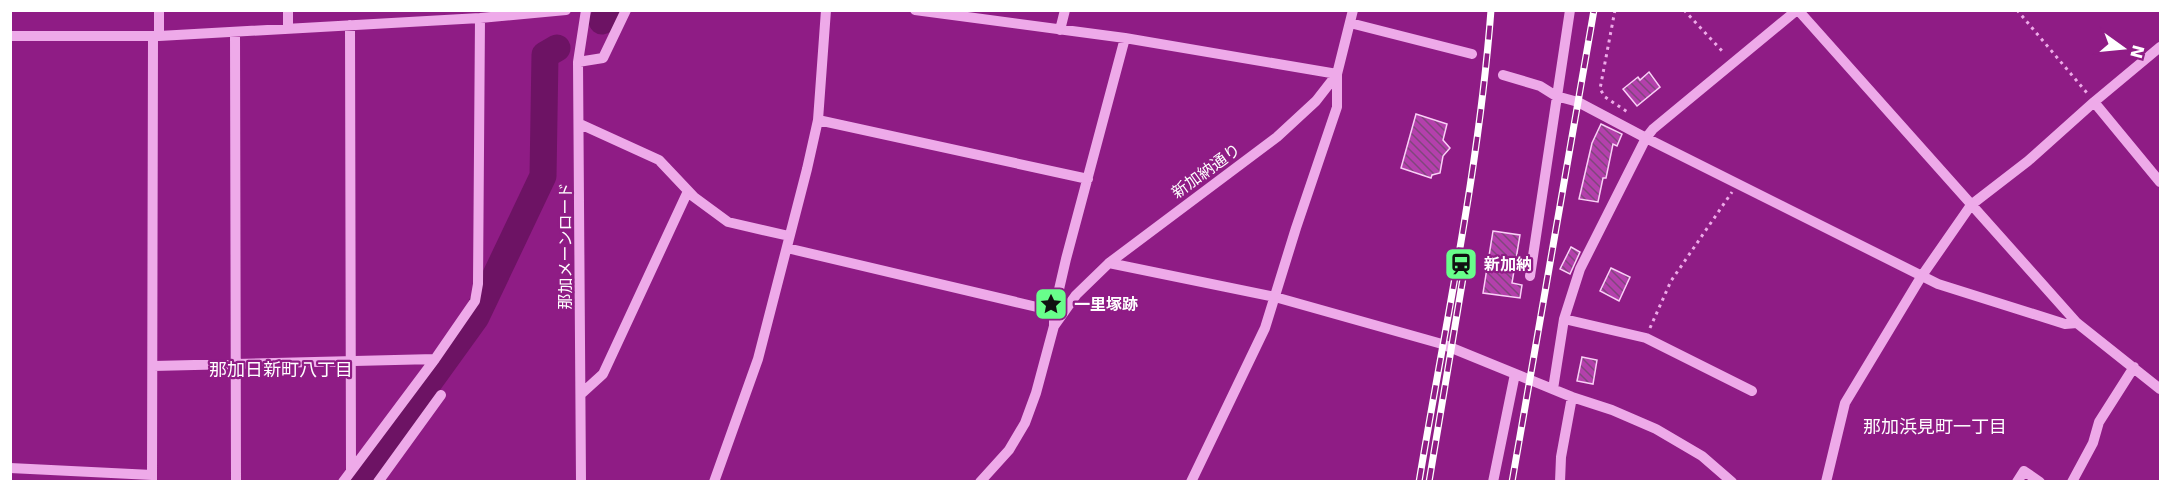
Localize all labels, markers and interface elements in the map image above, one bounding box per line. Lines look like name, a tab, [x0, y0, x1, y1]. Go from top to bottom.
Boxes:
north arrow	[2093, 18, 2153, 78]
text: N	[2126, 43, 2148, 61]
street label: 新加納通り	[1168, 140, 1244, 202]
street label: 那加メーンロード	[556, 182, 575, 310]
station icon: 新加納	[1443, 246, 1479, 282]
place label: 新加納	[1484, 255, 1532, 274]
place icon: 一里塚跡	[1033, 286, 1069, 322]
place label: 一里塚跡	[1074, 295, 1138, 314]
district label: 那加日新町八丁目	[209, 359, 353, 380]
district label: 那加浜見町一丁目	[1863, 416, 2007, 437]

